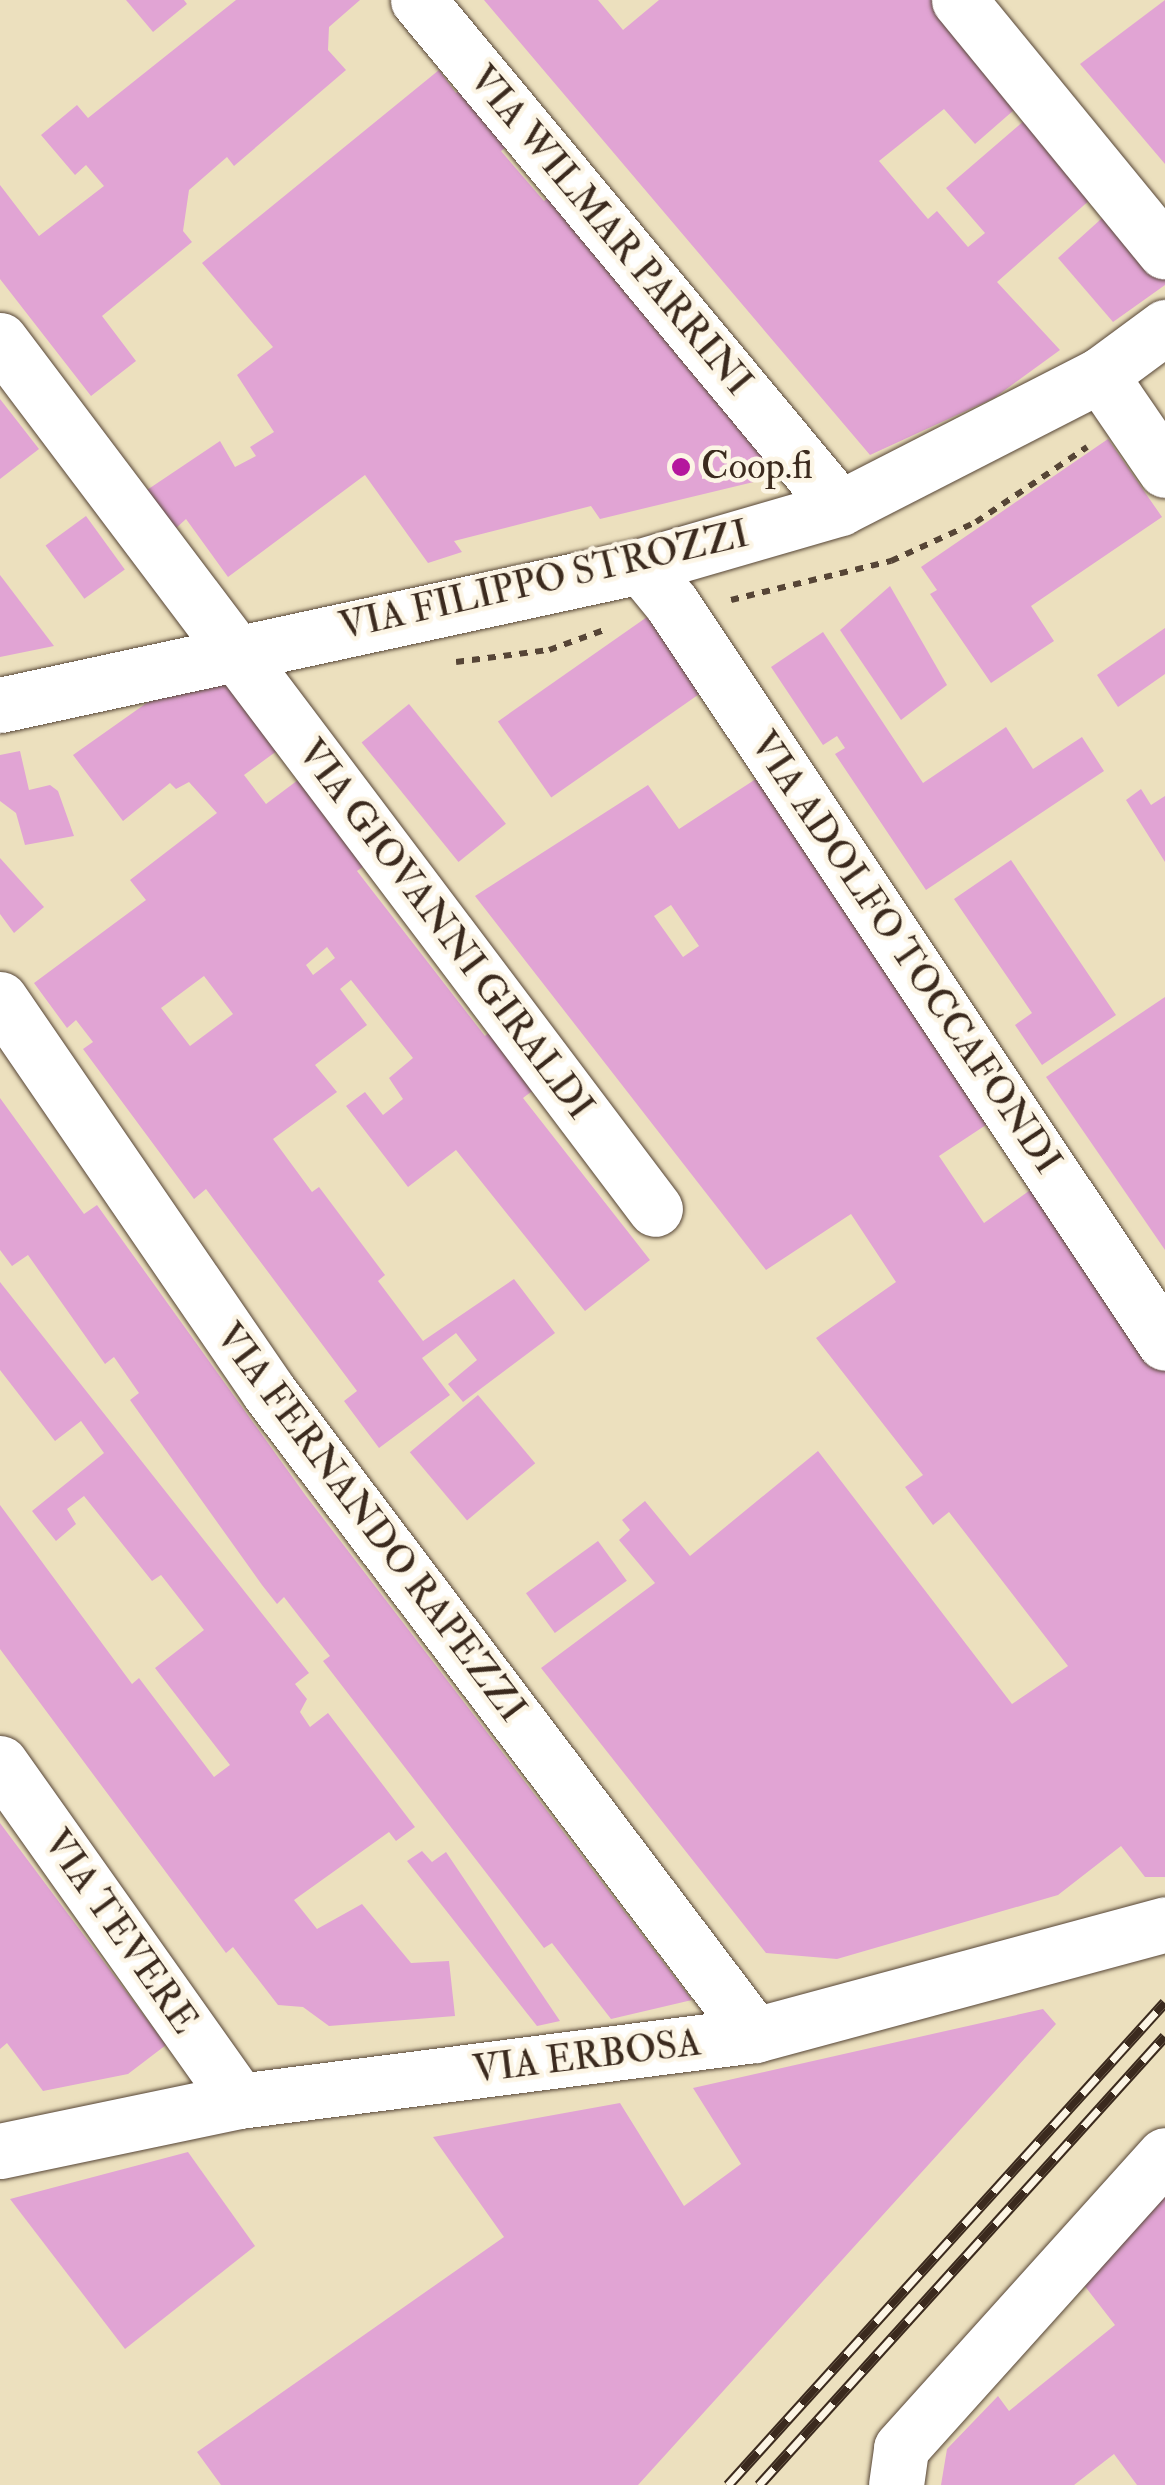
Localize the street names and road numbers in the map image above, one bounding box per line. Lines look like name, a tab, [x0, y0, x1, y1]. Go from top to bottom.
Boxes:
street label: VIA WILMAR PARRINI	[459, 57, 761, 405]
street label: VIA FILIPPO STROZZI	[335, 512, 753, 650]
street label: VIA ADOLFO TOCCAFONDI	[740, 723, 1070, 1183]
street label: VIA GIOVANNI GIRALDI	[287, 731, 603, 1129]
street label: VIA FERNANDO RAPEZZI	[205, 1315, 535, 1731]
street label: VIA TEVERE	[33, 1821, 207, 2043]
street label: VIA ERBOSA	[470, 2020, 704, 2094]

